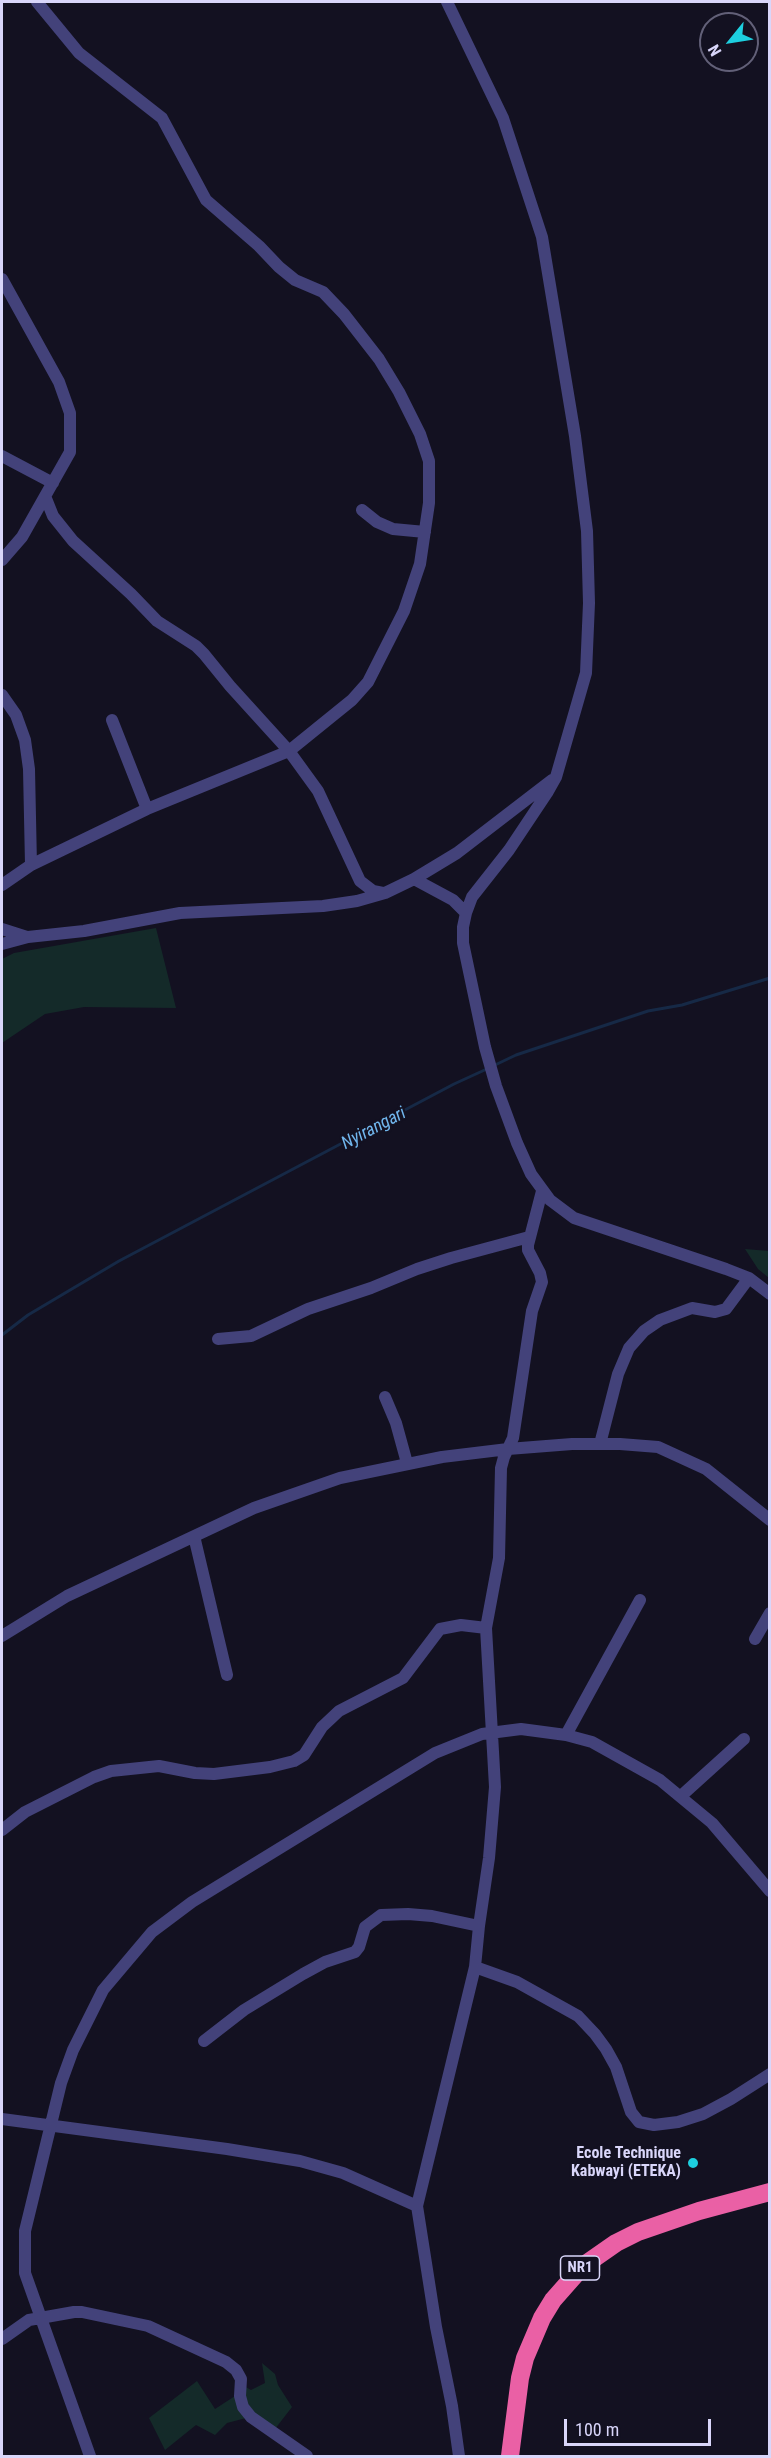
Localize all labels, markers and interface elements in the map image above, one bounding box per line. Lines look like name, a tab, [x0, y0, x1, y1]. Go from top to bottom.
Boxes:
north arrow	[699, 12, 759, 72]
text: N	[704, 41, 725, 59]
water label: Nyirangari	[338, 1103, 410, 1155]
place label: Ecole Technique Kabwayi (ETEKA)	[571, 2144, 681, 2182]
marker: Ecole Technique Kabwayi (ETEKA)	[686, 2156, 700, 2170]
road number: NR1	[560, 2256, 600, 2280]
scale bar	[567, 2407, 714, 2445]
text: 100 m	[575, 2419, 619, 2440]

